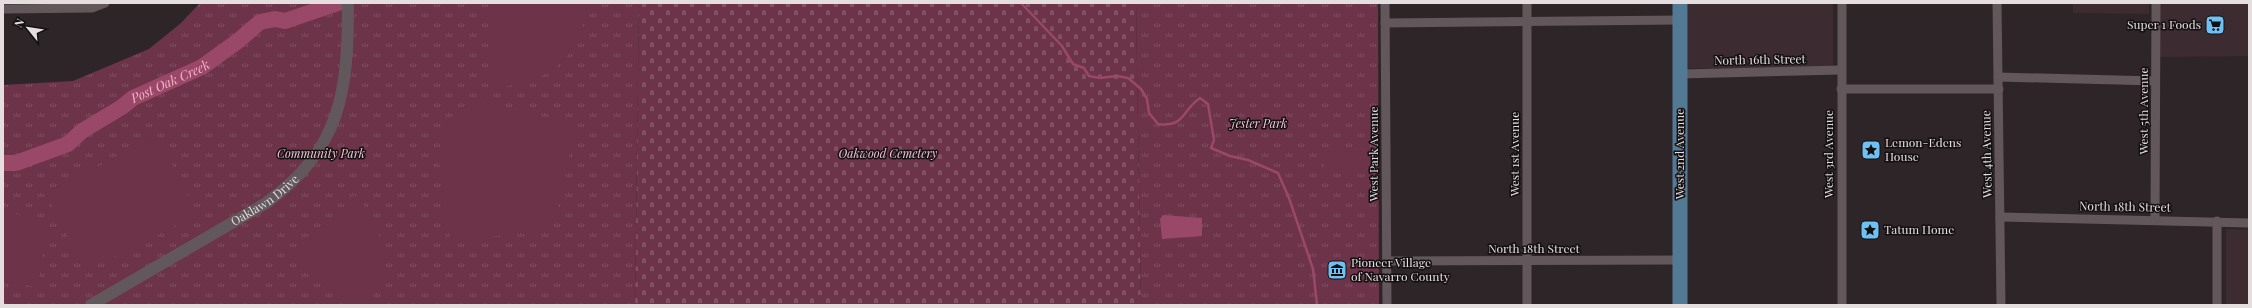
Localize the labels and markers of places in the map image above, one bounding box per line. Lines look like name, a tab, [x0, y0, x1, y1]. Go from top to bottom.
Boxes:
supermarket icon: Super 1 Foods	[2204, 14, 2226, 36]
place label: Super 1 Foods	[2127, 16, 2201, 32]
place label: Lemon-Edens House	[1885, 134, 1961, 164]
place icon: Lemon-Edens House	[1860, 139, 1882, 161]
place icon: Tatum Home	[1859, 219, 1881, 241]
place label: Tatum Home	[1884, 221, 1954, 237]
place label: Pioneer Village of Navarro County	[1351, 254, 1450, 284]
museum icon: Pioneer Village of Navarro County	[1326, 259, 1348, 281]

